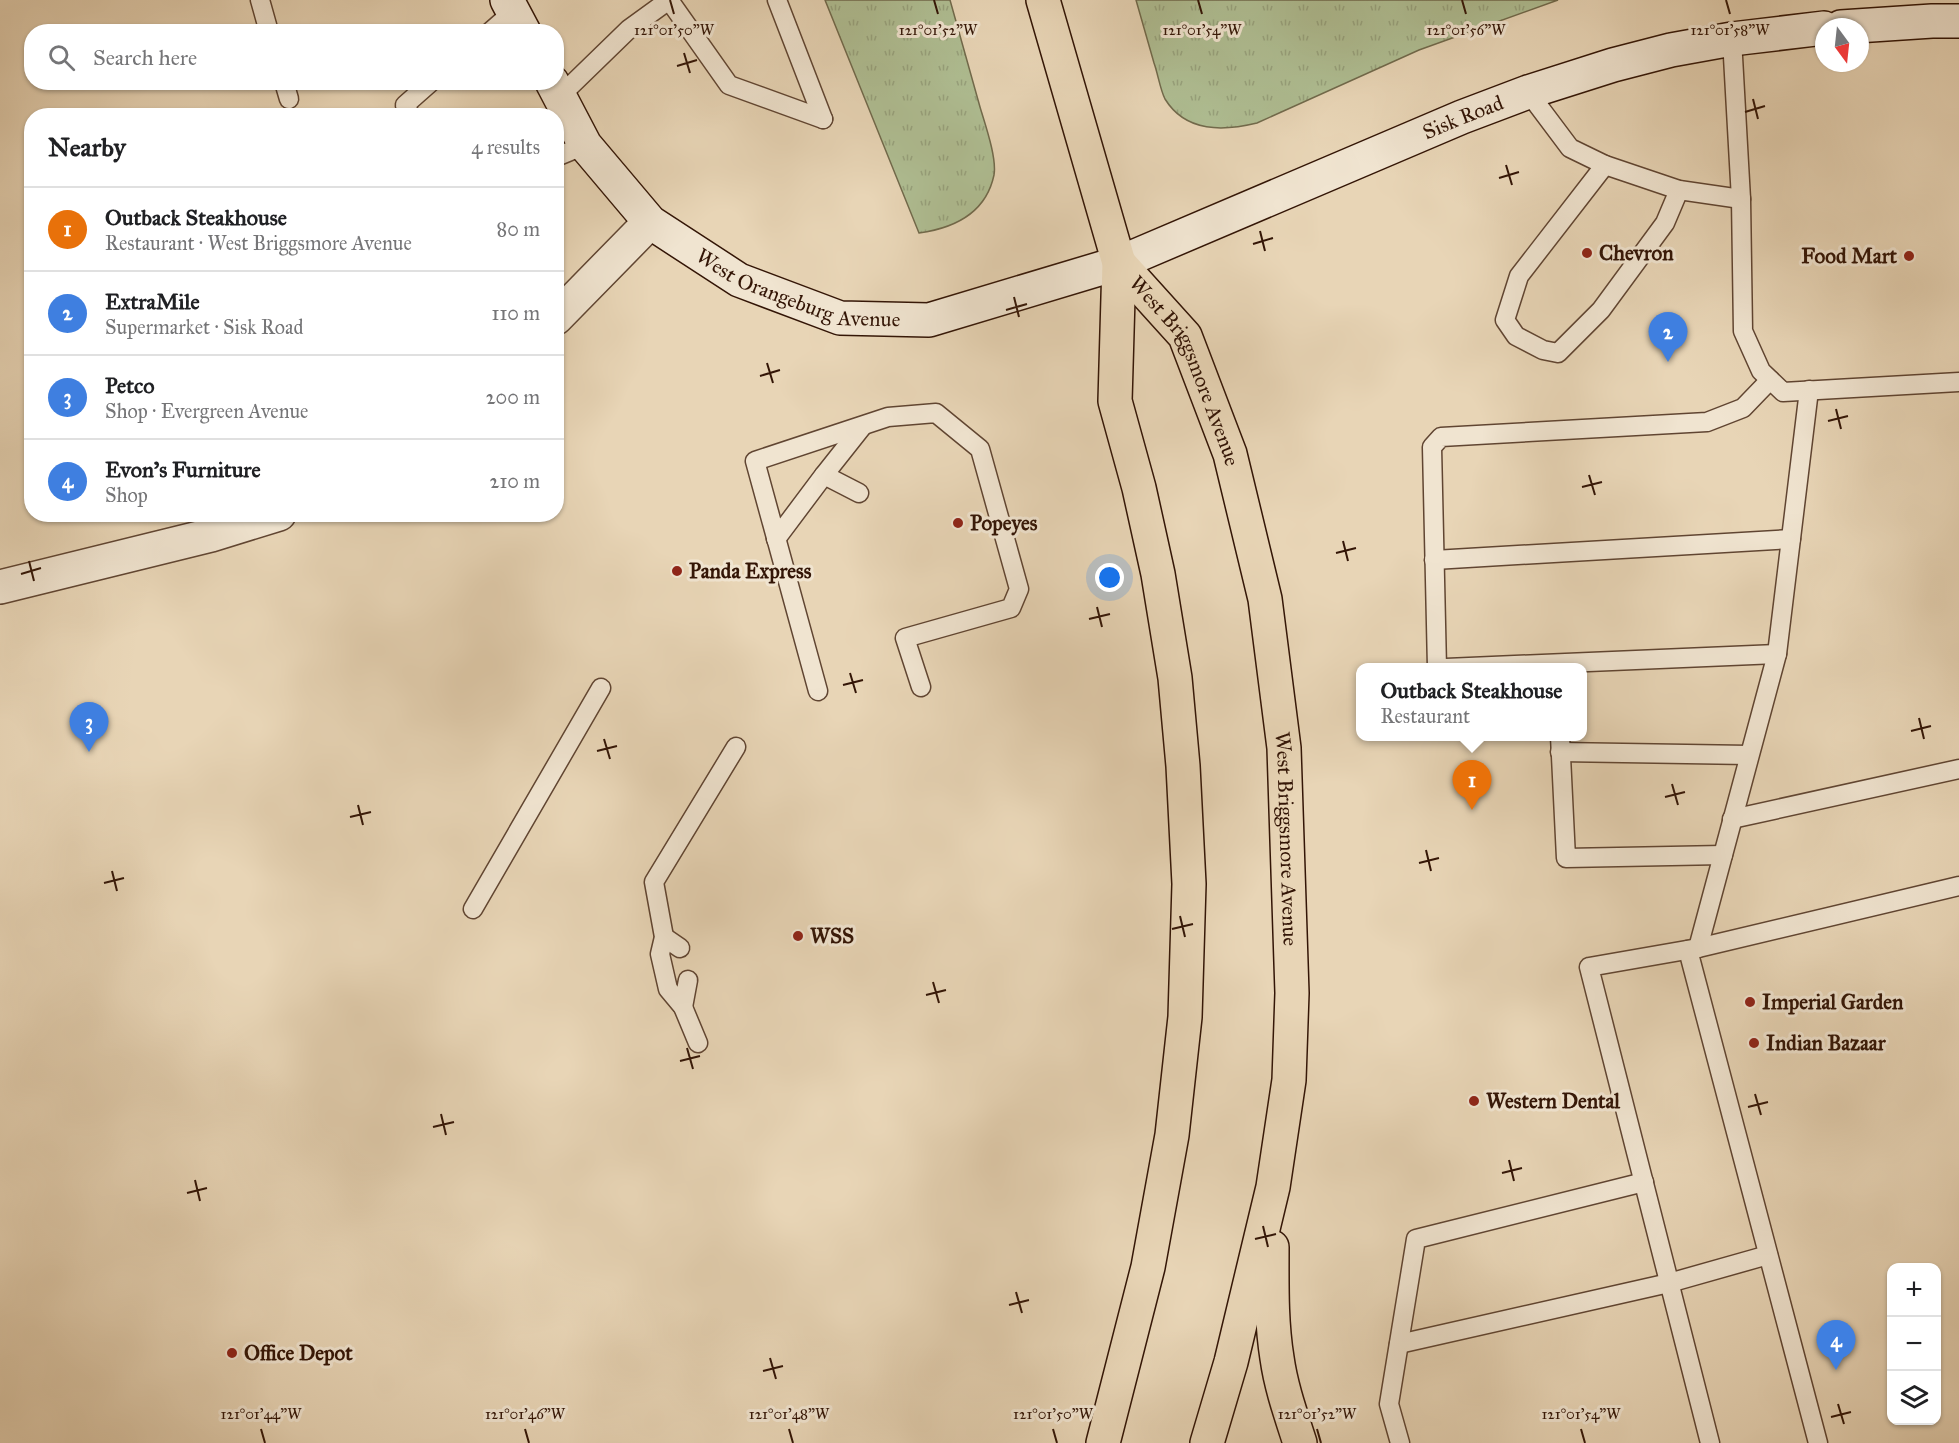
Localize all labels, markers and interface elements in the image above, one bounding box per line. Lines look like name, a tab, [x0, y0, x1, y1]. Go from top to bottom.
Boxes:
north arrow	[1815, 18, 1869, 72]
text: 121°01'50"W	[634, 21, 715, 39]
text: 121°01'52"W	[899, 21, 978, 39]
text: 121°01'54"W	[1162, 21, 1242, 39]
text: 121°01'56"W	[1427, 21, 1506, 39]
text: 121°01'58"W	[1690, 21, 1770, 39]
search box	[24, 24, 564, 90]
icon: search	[45, 41, 78, 74]
text: Search here	[93, 44, 197, 71]
street label: Sisk Road	[1419, 89, 1507, 145]
text: Nearby	[48, 131, 126, 163]
text: 4 results	[471, 135, 540, 159]
text: Outback Steakhouse	[105, 204, 287, 231]
text: 1	[64, 217, 71, 241]
text: 80 m	[497, 217, 540, 241]
text: Restaurant · West Briggsmore Avenue	[105, 231, 412, 255]
place label: Chevron	[1599, 240, 1674, 266]
street label: West Orangeburg Avenue	[691, 243, 901, 332]
place label: Food Mart	[1801, 243, 1898, 269]
marker: Chevron	[1580, 246, 1594, 260]
marker: Food Mart	[1902, 249, 1916, 263]
street label: West Briggsmore Avenue	[1124, 270, 1245, 469]
text: ExtraMile	[105, 288, 200, 315]
text: 2	[63, 301, 72, 325]
text: 110 m	[492, 301, 540, 325]
pin: 2	[1648, 312, 1688, 362]
text: Supermarket · Sisk Road	[105, 315, 304, 339]
text: Petco	[105, 372, 155, 399]
text: 3	[64, 385, 72, 409]
text: 200 m	[486, 385, 540, 409]
text: Shop · Evergreen Avenue	[105, 399, 308, 423]
text: Evon's Furniture	[105, 456, 261, 483]
text: 4	[62, 469, 73, 493]
text: 210 m	[490, 469, 540, 493]
text: Shop	[105, 483, 148, 507]
place label: Popeyes	[970, 510, 1038, 536]
marker: Popeyes	[951, 516, 965, 530]
place label: Panda Express	[689, 558, 812, 584]
your location	[1095, 563, 1124, 592]
marker: Panda Express	[670, 564, 684, 578]
popup	[1356, 663, 1587, 741]
text: Outback Steakhouse	[1381, 677, 1562, 704]
pin: 3	[70, 702, 109, 752]
text: Restaurant	[1381, 704, 1470, 728]
street label: West Briggsmore Avenue	[1269, 730, 1303, 947]
pin: 1	[1452, 760, 1492, 810]
place label: WSS	[810, 923, 854, 949]
marker: WSS	[791, 929, 805, 943]
place label: Imperial Garden	[1762, 989, 1904, 1015]
marker: Imperial Garden	[1743, 995, 1757, 1009]
place label: Indian Bazaar	[1766, 1030, 1887, 1056]
marker: Indian Bazaar	[1747, 1036, 1761, 1050]
place label: Western Dental	[1486, 1088, 1621, 1114]
marker: Western Dental	[1467, 1094, 1481, 1108]
map controls	[1887, 1263, 1941, 1425]
button: +	[1887, 1263, 1941, 1317]
button: −	[1887, 1317, 1941, 1371]
pin: 4	[1816, 1320, 1856, 1370]
place label: Office Depot	[244, 1340, 353, 1366]
marker: Office Depot	[225, 1346, 239, 1360]
button: layers	[1887, 1371, 1941, 1425]
text: 121°01'44"W	[221, 1405, 302, 1423]
text: 121°01'46"W	[485, 1405, 566, 1423]
text: 121°01'48"W	[749, 1405, 830, 1423]
text: 121°01'50"W	[1013, 1405, 1094, 1423]
text: 121°01'52"W	[1278, 1405, 1357, 1423]
text: 121°01'54"W	[1541, 1405, 1621, 1423]

